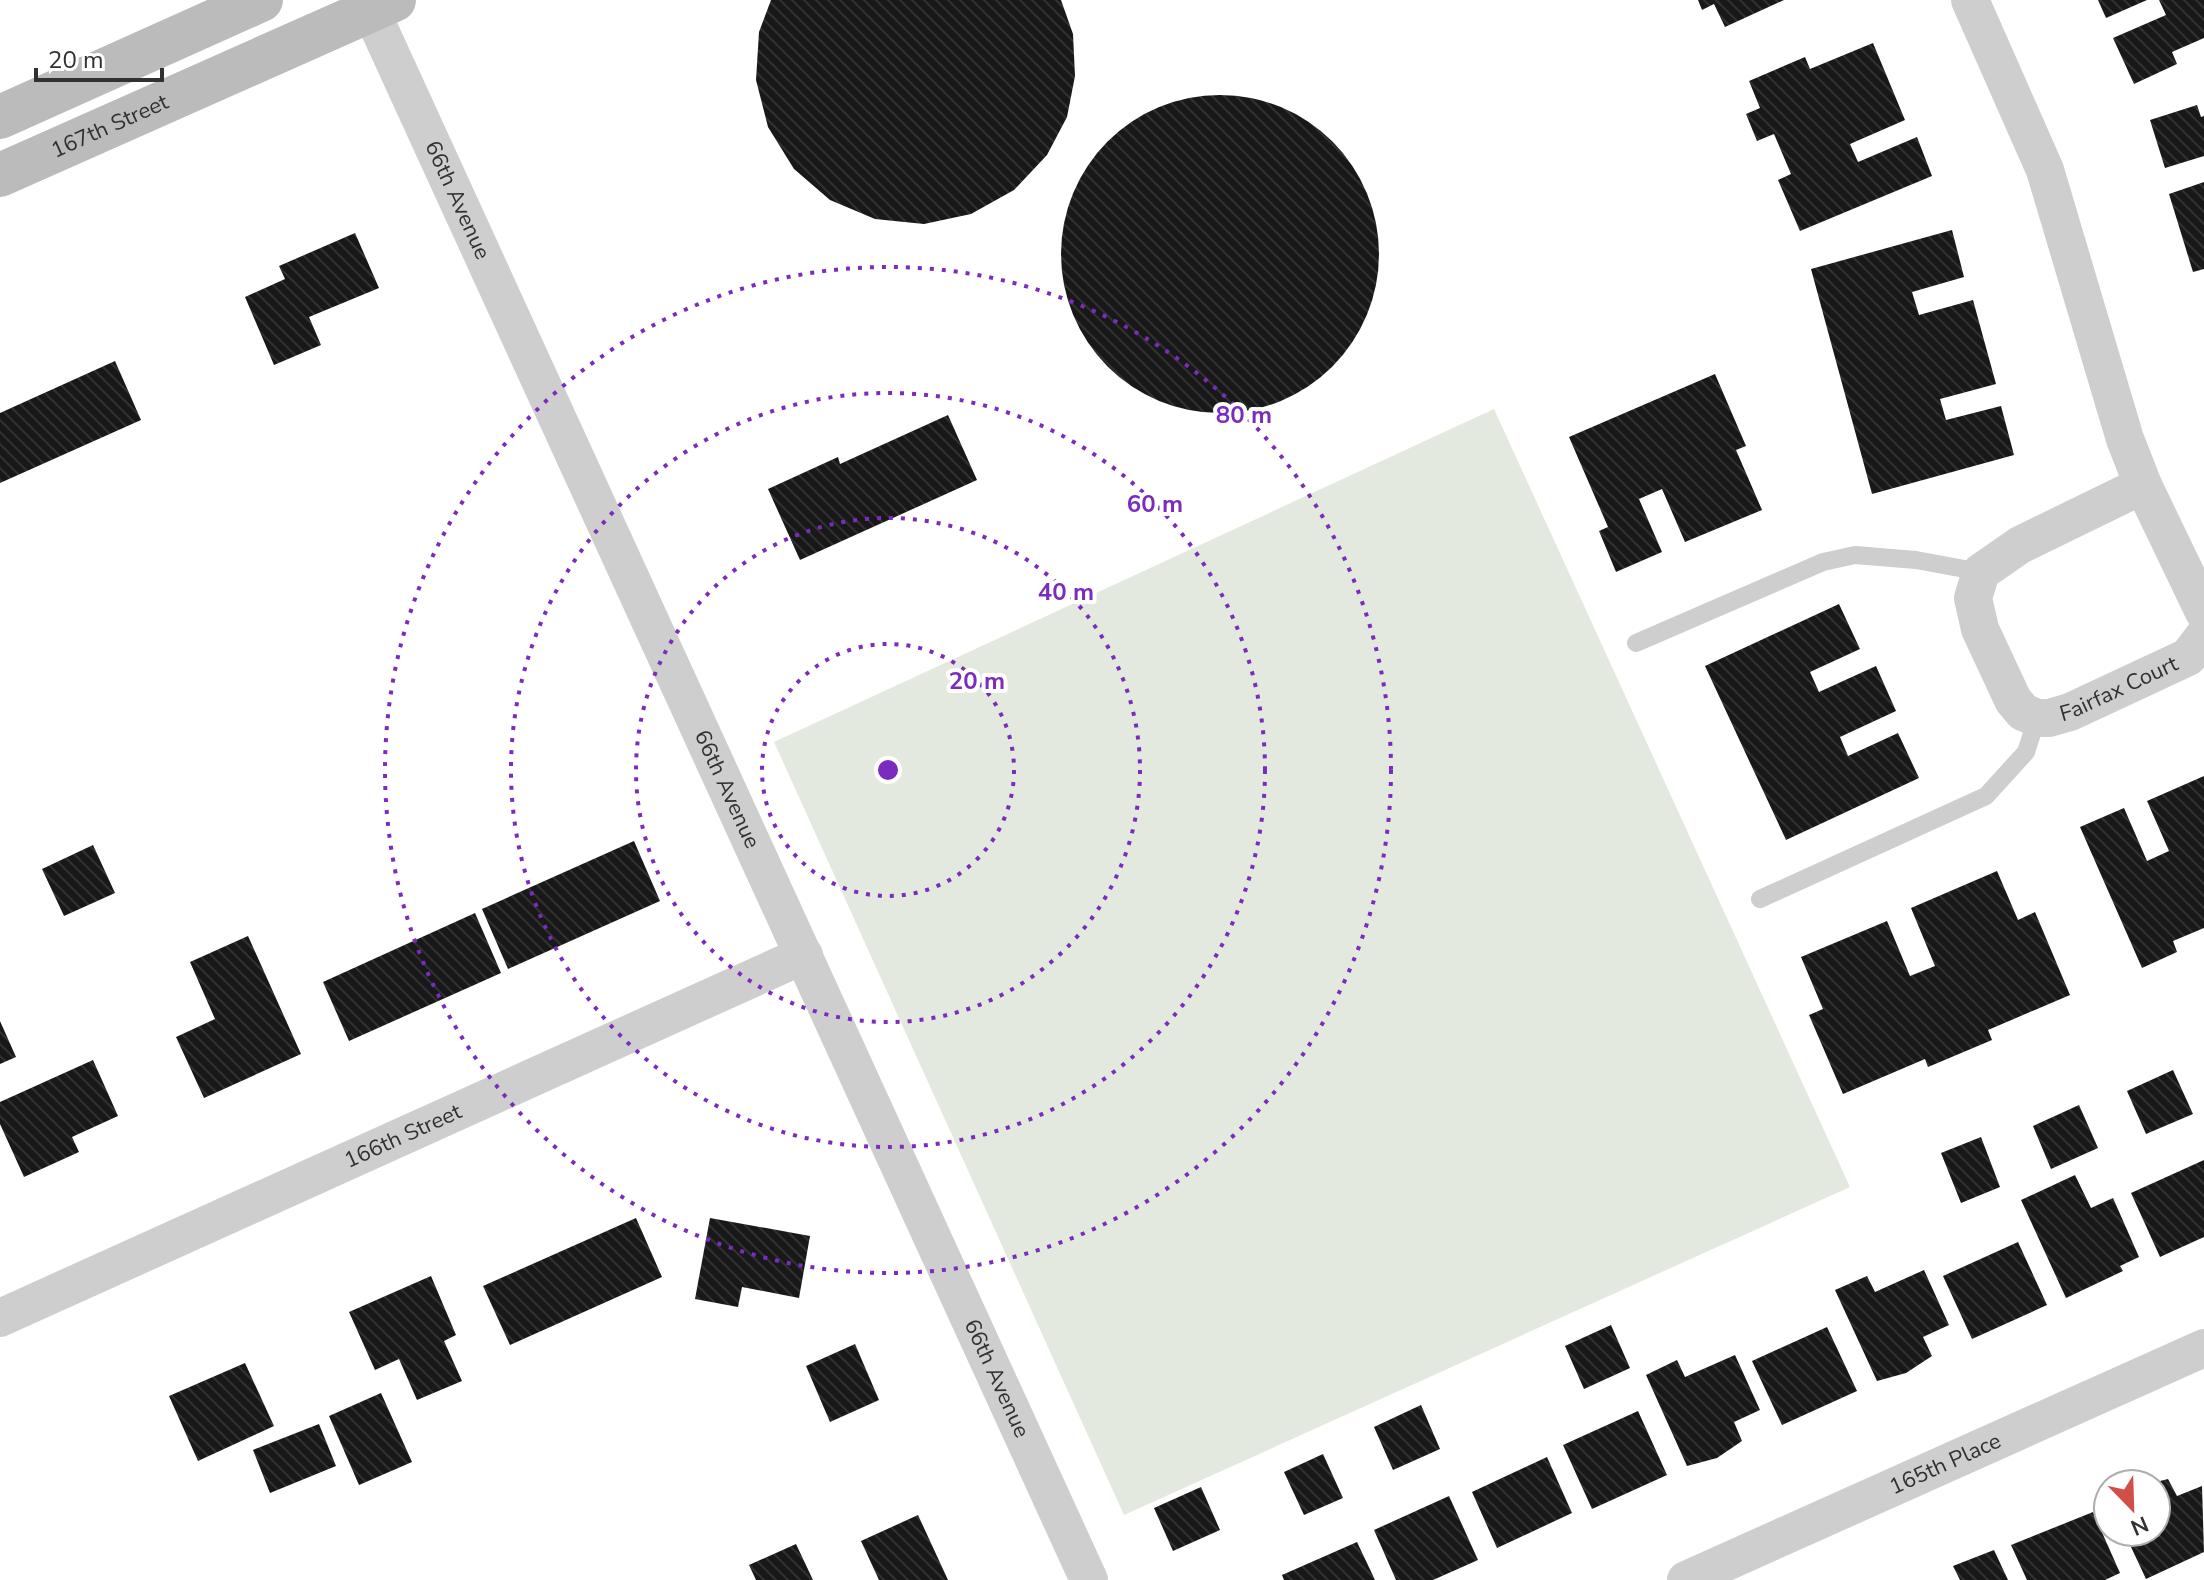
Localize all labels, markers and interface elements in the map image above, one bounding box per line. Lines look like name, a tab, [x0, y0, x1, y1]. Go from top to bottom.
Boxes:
scale bar	[36, 32, 162, 82]
text: 20 m	[48, 44, 104, 76]
street label: 167th Street	[46, 87, 173, 165]
street label: 66th Avenue	[417, 136, 498, 264]
text: 80 m	[1216, 399, 1272, 431]
text: 60 m	[1127, 488, 1183, 520]
text: 40 m	[1038, 576, 1094, 608]
street label: Fairfax Court	[2056, 649, 2183, 729]
text: 20 m	[949, 665, 1005, 697]
street label: 66th Avenue	[687, 725, 767, 853]
centre of rings	[874, 756, 902, 784]
street label: 166th Street	[339, 1096, 466, 1176]
street label: 66th Avenue	[957, 1314, 1037, 1443]
street label: 165th Place	[1885, 1426, 2006, 1502]
north arrow	[2092, 1468, 2172, 1548]
text: N	[2126, 1508, 2153, 1543]

